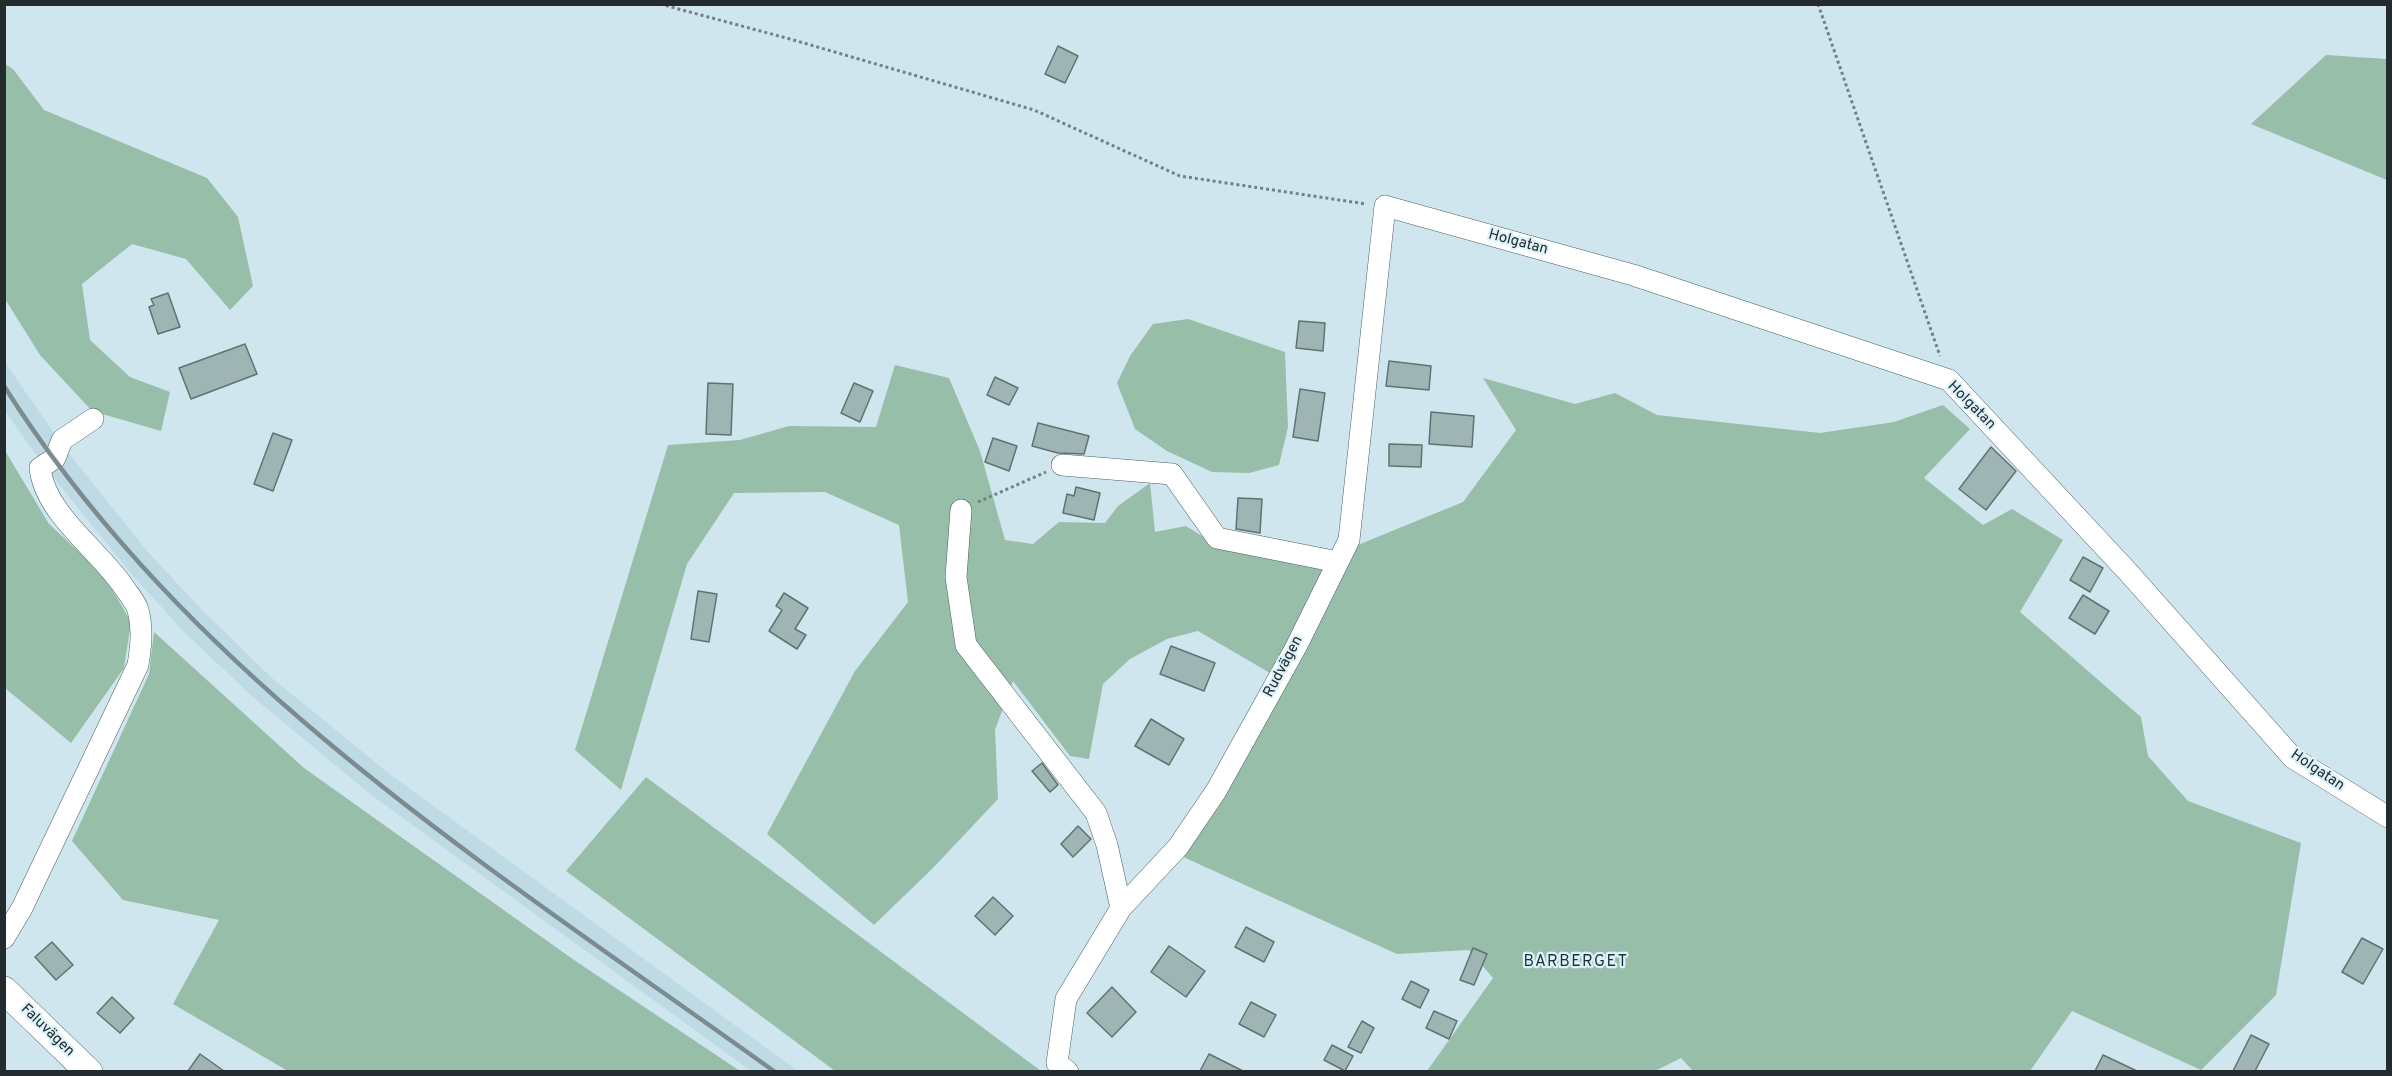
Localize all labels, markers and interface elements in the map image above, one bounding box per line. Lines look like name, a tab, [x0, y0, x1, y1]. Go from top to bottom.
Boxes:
street label: Holgatan	[1486, 226, 1550, 260]
street label: Holgatan	[1943, 378, 1999, 434]
street label: Rudvägen	[1260, 633, 1308, 701]
street label: Holgatan	[2287, 746, 2347, 796]
district label: BARBERGET	[1524, 953, 1628, 973]
street label: Faluvägen	[16, 1001, 78, 1061]

